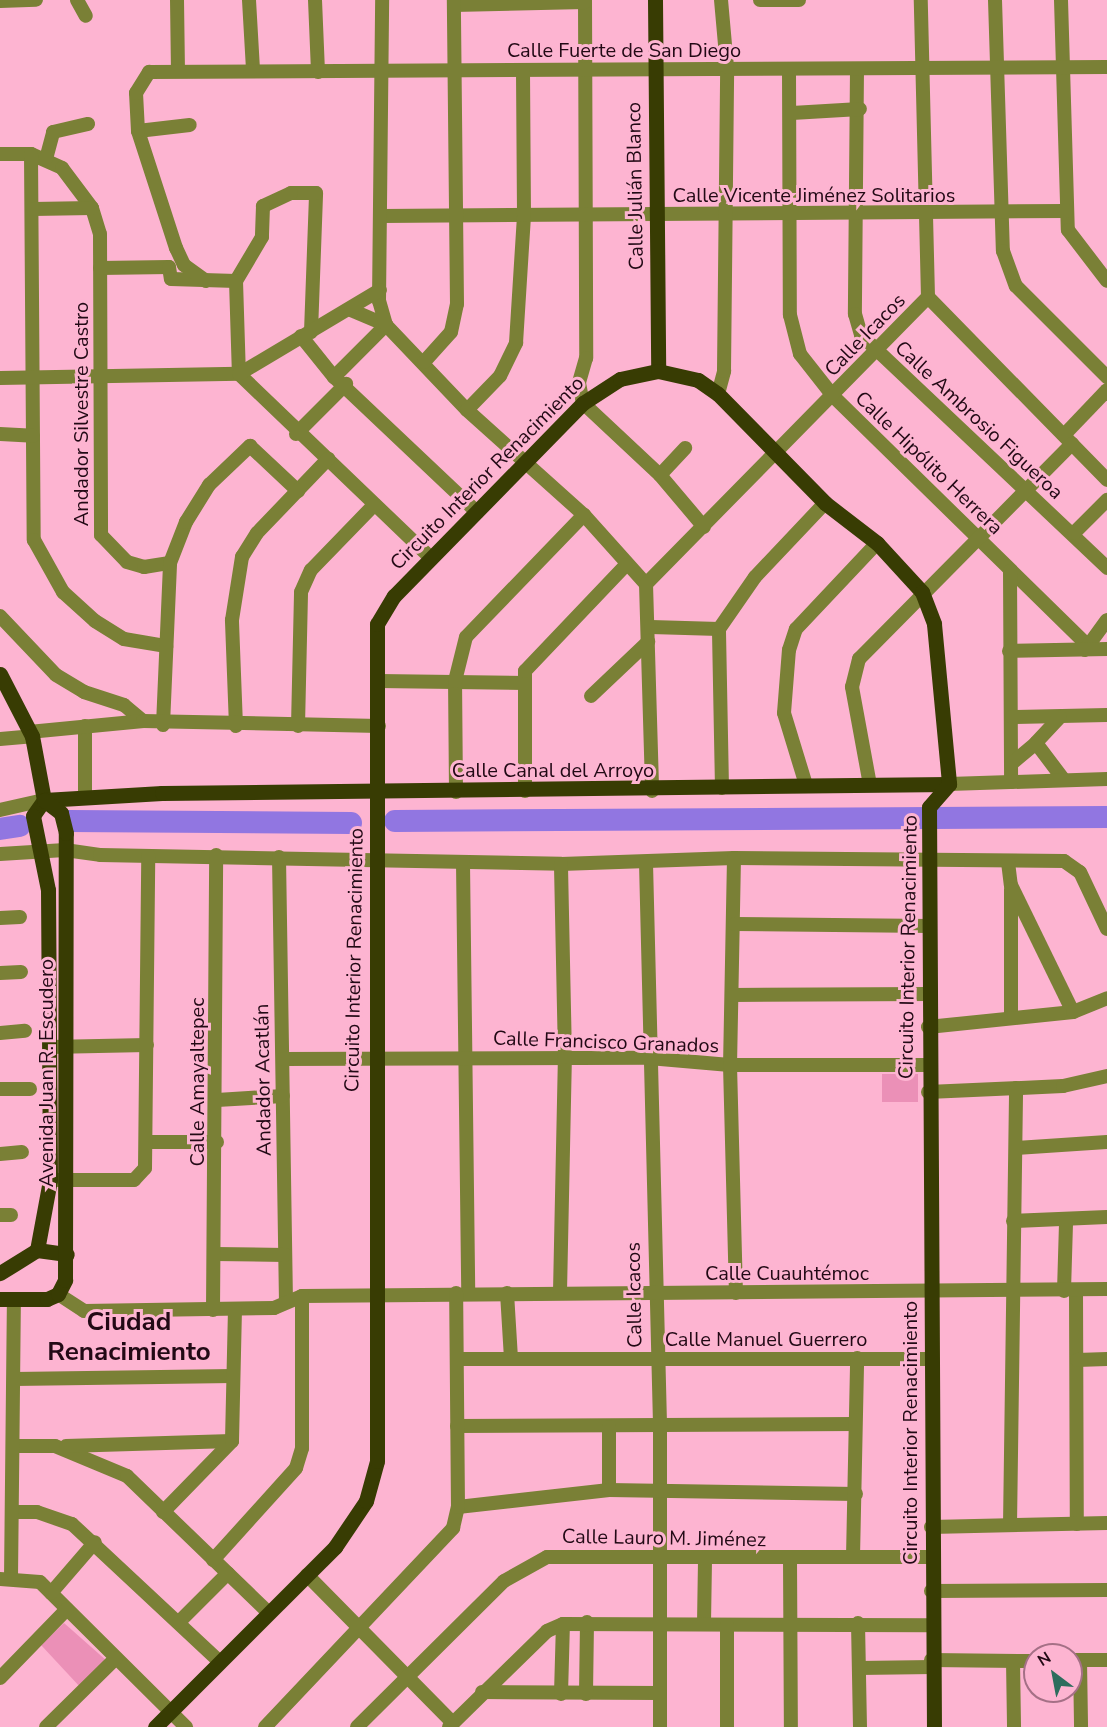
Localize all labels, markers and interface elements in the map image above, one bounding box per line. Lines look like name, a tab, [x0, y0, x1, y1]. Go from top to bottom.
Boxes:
street label: Calle Fuerte de San Diego	[507, 38, 741, 62]
street label: Calle Julián Blanco	[622, 102, 648, 270]
street label: Calle Vicente Jiménez Solitarios	[673, 183, 955, 207]
street label: Calle Icacos	[820, 289, 910, 381]
street label: Andador Silvestre Castro	[69, 302, 93, 526]
street label: Calle Ambrosio Figueroa	[890, 336, 1068, 504]
street label: Circuito Interior Renacimiento	[385, 371, 589, 575]
street label: Calle Hipólito Herrera	[850, 386, 1008, 540]
street label: Calle Canal del Arroyo	[452, 758, 654, 782]
street label: Circuito Interior Renacimiento	[894, 815, 922, 1079]
street label: Circuito Interior Renacimiento	[340, 828, 368, 1092]
street label: Avenida Juan R. Escudero	[34, 959, 58, 1187]
street label: Calle Amayaltepec	[185, 998, 209, 1166]
street label: Andador Acatlán	[250, 1004, 276, 1156]
street label: Calle Francisco Granados	[492, 1026, 720, 1058]
street label: Calle Icacos	[621, 1242, 647, 1348]
street label: Calle Cuauhtémoc	[705, 1261, 869, 1285]
street label: Circuito Interior Renacimiento	[898, 1301, 922, 1565]
district label: Ciudad Renacimiento	[47, 1306, 211, 1368]
street label: Calle Manuel Guerrero	[665, 1327, 867, 1351]
street label: Calle Lauro M. Jiménez	[562, 1524, 766, 1552]
north arrow	[1023, 1643, 1083, 1703]
text: N	[1034, 1647, 1055, 1672]

